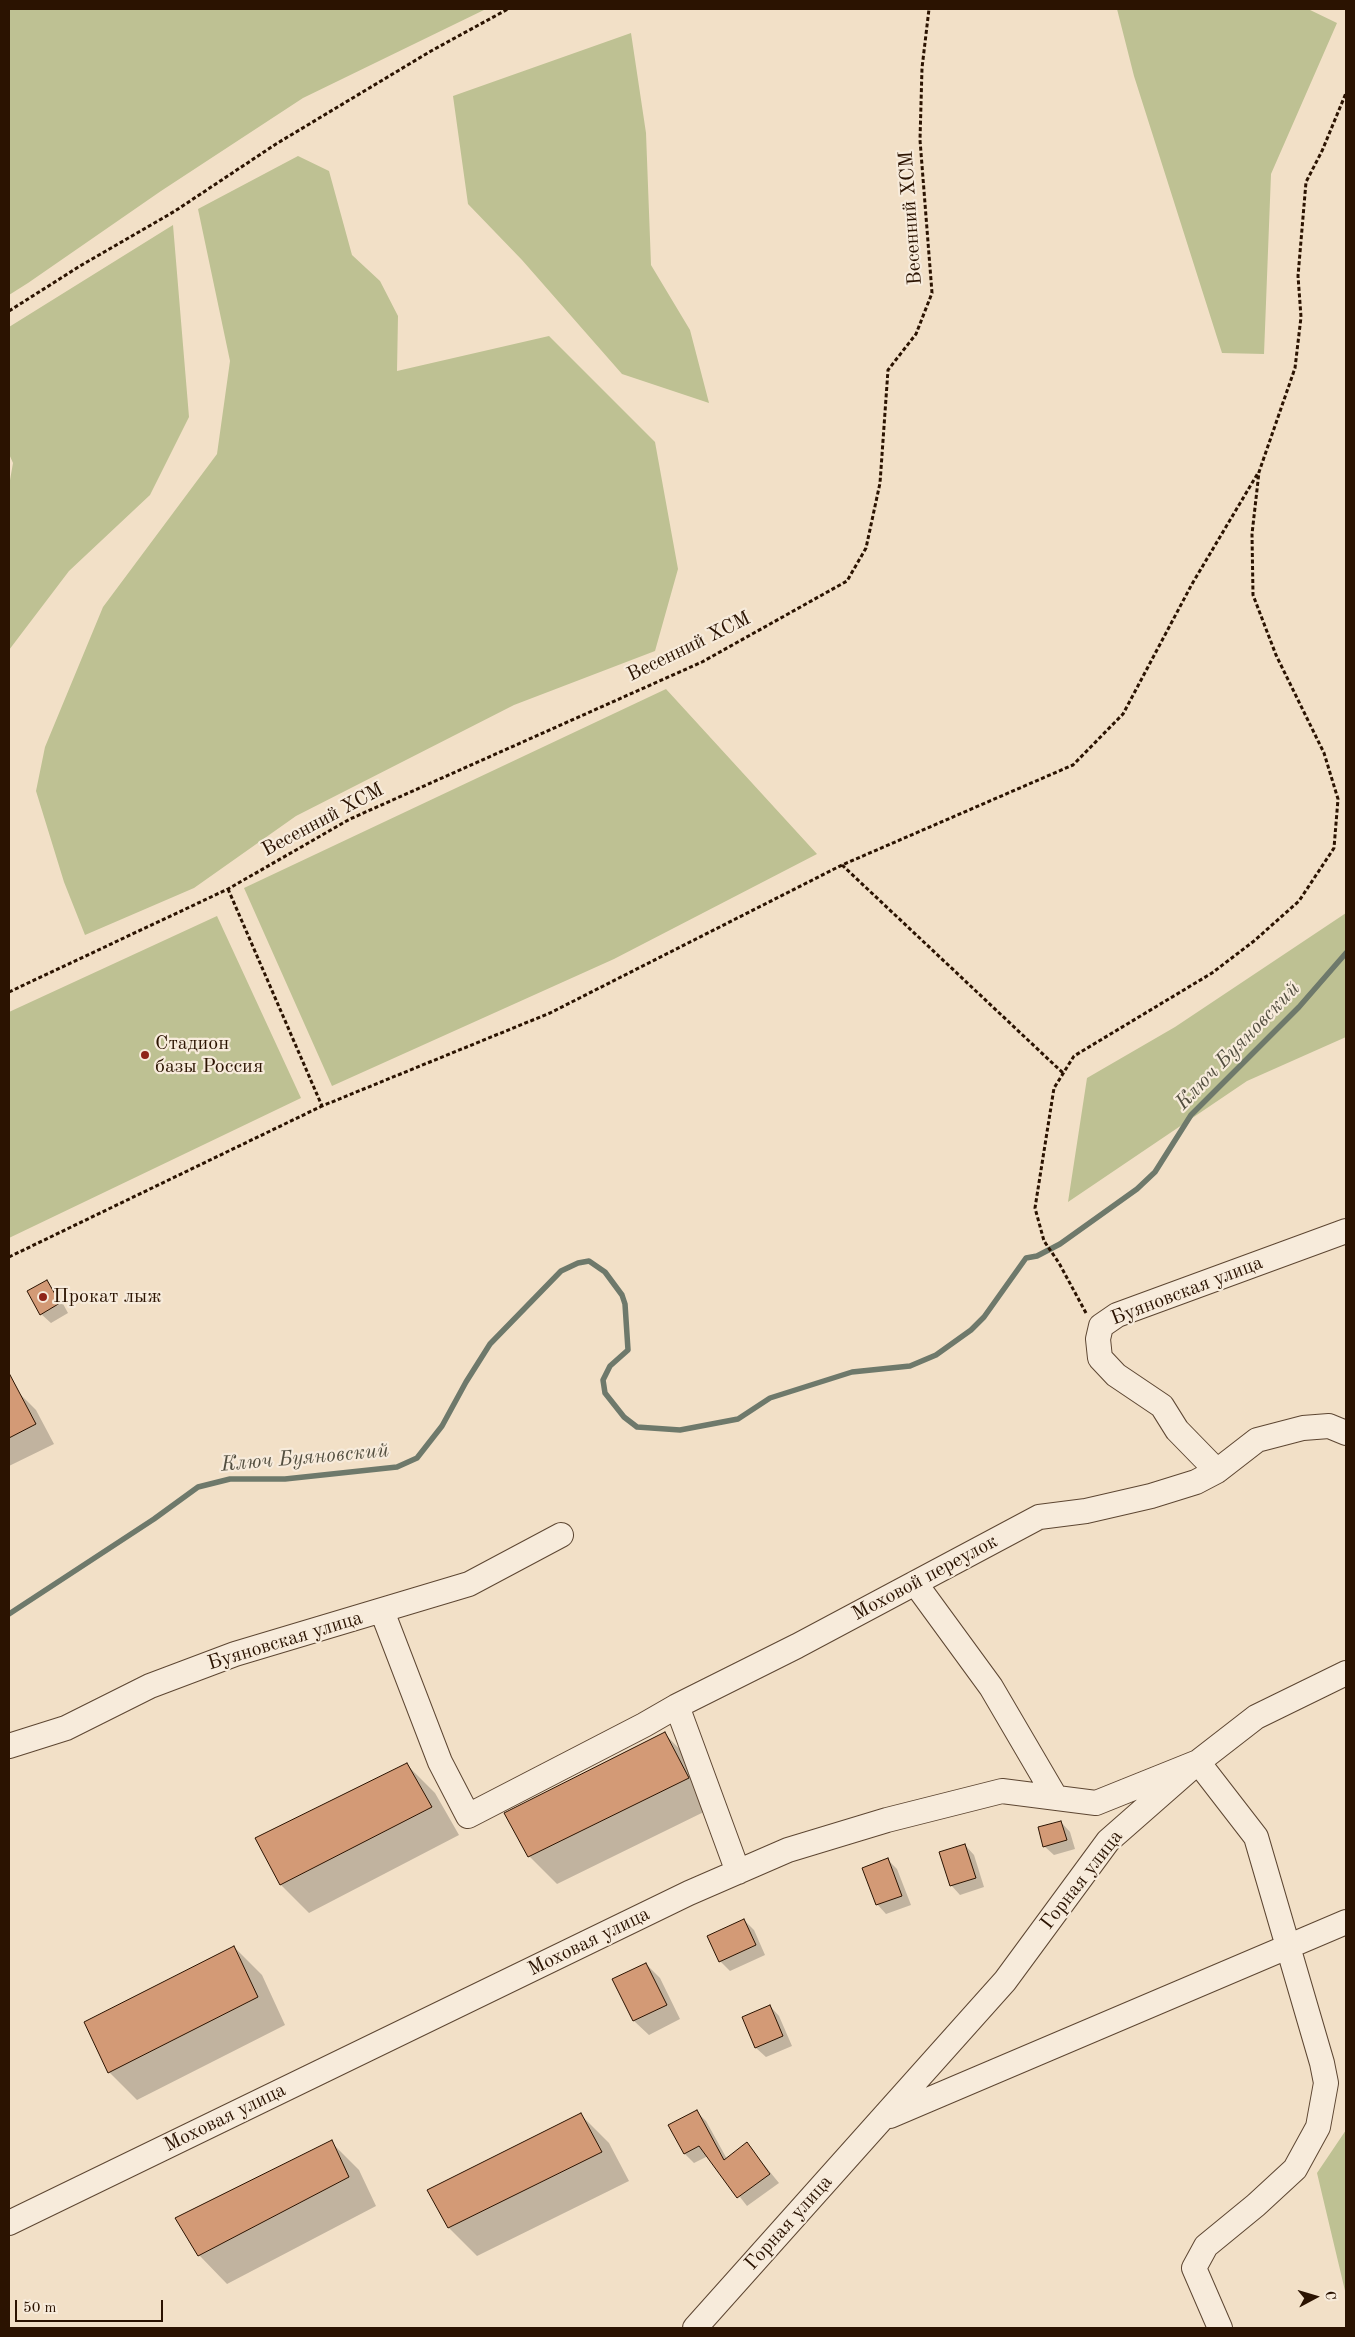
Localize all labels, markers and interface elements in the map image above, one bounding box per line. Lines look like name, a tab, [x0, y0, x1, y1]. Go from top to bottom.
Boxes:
street label: Весенний ХСМ	[894, 150, 928, 286]
street label: Весенний ХСМ	[623, 607, 755, 687]
street label: Весенний ХСМ	[258, 778, 388, 862]
water label: Ключ Буяновский	[1170, 977, 1306, 1115]
place label: Стадион базы Россия	[155, 1032, 263, 1079]
marker: Стадион базы Россия	[139, 1049, 151, 1061]
street label: Буяновская улица	[1108, 1251, 1266, 1331]
place label: Прокат лыж	[53, 1285, 162, 1309]
marker: Прокат лыж	[37, 1291, 49, 1303]
water label: Ключ Буяновский	[220, 1438, 390, 1478]
street label: Моховой переулок	[848, 1530, 1002, 1626]
street label: Буяновская улица	[205, 1606, 365, 1676]
street label: Горная улица	[1036, 1825, 1128, 1935]
street label: Моховая улица	[524, 1902, 654, 1982]
street label: Моховая улица	[160, 2078, 290, 2158]
street label: Горная улица	[740, 2170, 838, 2276]
north arrow	[1290, 2272, 1340, 2322]
scale bar	[18, 2290, 165, 2322]
text: С	[1322, 2290, 1337, 2301]
text: 50 m	[23, 2301, 57, 2316]

